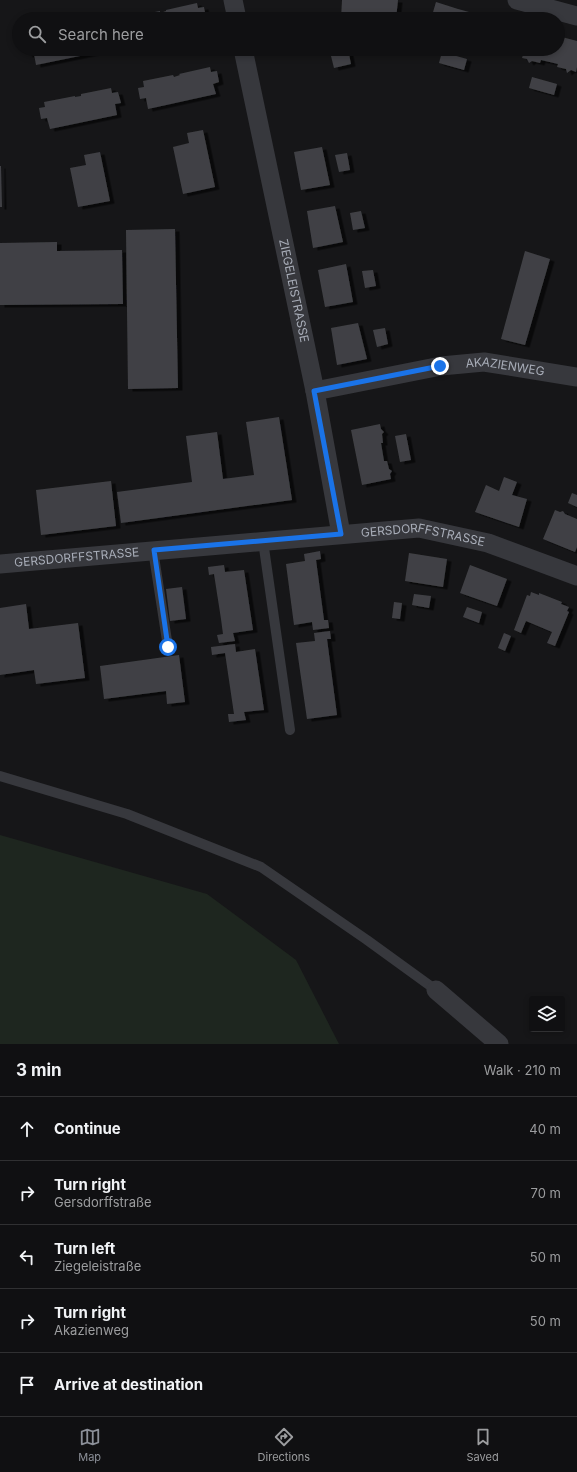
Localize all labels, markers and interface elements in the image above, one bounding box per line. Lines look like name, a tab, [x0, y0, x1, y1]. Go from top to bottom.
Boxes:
search box	[12, 12, 565, 56]
icon: search	[26, 23, 48, 45]
text: Search here	[58, 25, 144, 44]
street label: ZIEGELEISTRASSE	[276, 237, 313, 344]
street label: AKAZIENWEG	[465, 354, 546, 379]
route end	[431, 357, 449, 375]
street label: GERSDORFFSTRASSE	[360, 520, 486, 549]
street label: GERSDORFFSTRASSE	[14, 544, 140, 570]
route start	[159, 638, 177, 656]
map controls	[529, 996, 565, 1032]
button: layers	[529, 996, 565, 1032]
text: 3 min	[16, 1060, 62, 1080]
text: Walk · 210 m	[484, 1062, 561, 1078]
icon: ahead	[16, 1118, 38, 1140]
text: Continue	[54, 1119, 121, 1138]
text: 40 m	[529, 1121, 561, 1137]
text: Turn right	[54, 1175, 126, 1194]
icon: right	[16, 1182, 38, 1204]
text: 70 m	[531, 1185, 561, 1201]
text: Gersdorffstraße	[54, 1194, 152, 1210]
text: Turn left	[54, 1239, 115, 1258]
icon: left	[16, 1246, 38, 1268]
text: 50 m	[530, 1249, 561, 1265]
text: Ziegeleistraße	[54, 1258, 141, 1274]
text: Turn right	[54, 1303, 126, 1322]
icon: right	[16, 1310, 38, 1332]
text: 50 m	[530, 1313, 561, 1329]
text: Akazienweg	[54, 1322, 129, 1338]
icon: arrive	[16, 1374, 38, 1396]
text: Arrive at destination	[54, 1375, 203, 1394]
tab: Map	[78, 1426, 101, 1464]
tab: Directions	[258, 1426, 310, 1464]
tab: Saved	[467, 1426, 499, 1464]

